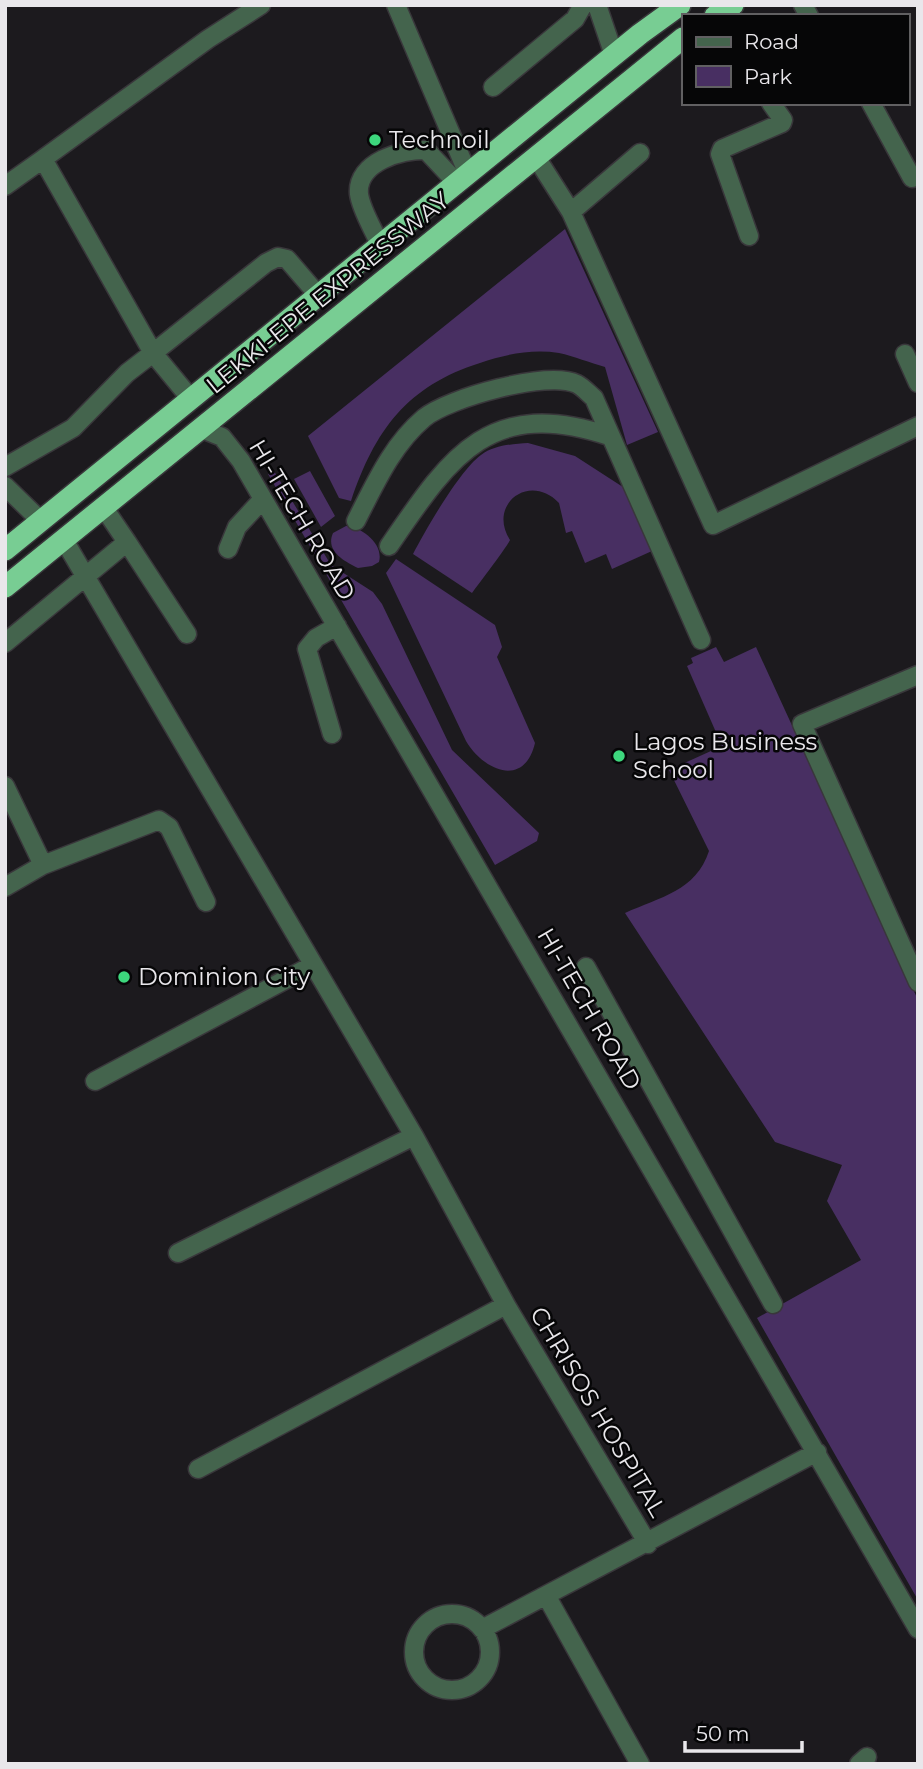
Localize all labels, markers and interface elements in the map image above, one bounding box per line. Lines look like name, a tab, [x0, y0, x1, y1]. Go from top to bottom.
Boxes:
legend	[682, 14, 909, 105]
text: Road	[744, 29, 799, 54]
text: Park	[744, 64, 792, 89]
place label: Technoil	[389, 125, 490, 154]
marker: Technoil	[367, 132, 383, 148]
street label: LEKKI-EPE EXPRESSWAY	[200, 185, 456, 400]
street label: HI-TECH ROAD	[243, 434, 362, 605]
place label: Lagos Business School	[633, 727, 817, 784]
marker: Lagos Business School	[611, 748, 627, 764]
street label: HI-TECH ROAD	[531, 923, 647, 1095]
place label: Dominion City	[138, 962, 310, 991]
marker: Dominion City	[116, 969, 132, 985]
street label: CHRISOS HOSPITAL	[524, 1301, 673, 1522]
scale bar	[685, 1710, 802, 1754]
text: 50 m	[696, 1721, 750, 1746]

